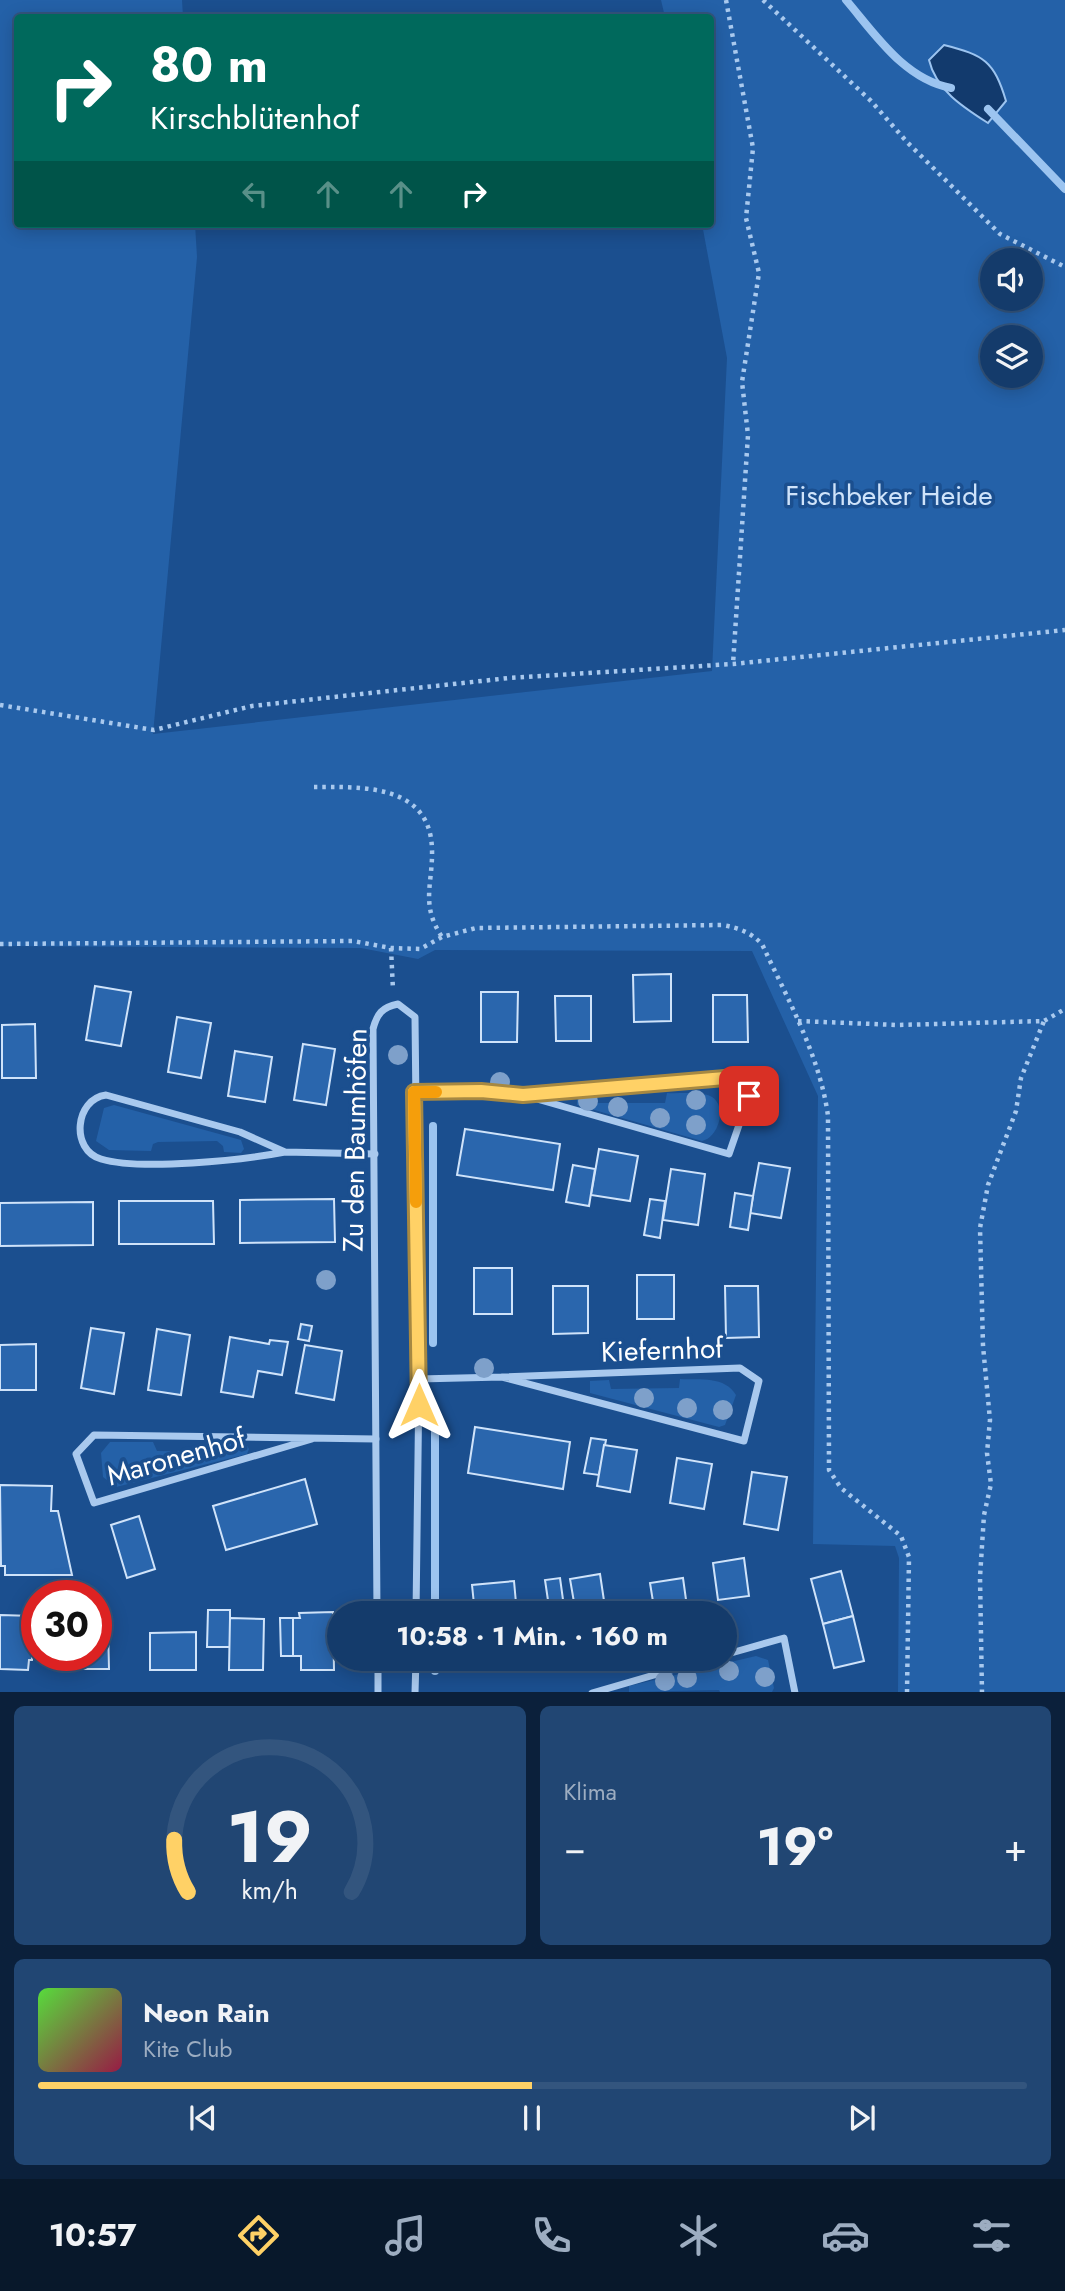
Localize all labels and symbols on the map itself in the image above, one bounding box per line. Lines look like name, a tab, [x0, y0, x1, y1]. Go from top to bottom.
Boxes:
park label: Fischbeker Heide	[785, 475, 993, 516]
street label: Zu den Baumhöfen	[333, 1028, 377, 1252]
pin	[719, 1066, 779, 1126]
street label: Kiefernhof	[600, 1327, 725, 1373]
position arrow	[382, 1368, 456, 1442]
street label: Maronenhof	[102, 1417, 251, 1496]
speed limit sign: 30	[21, 1580, 112, 1671]

